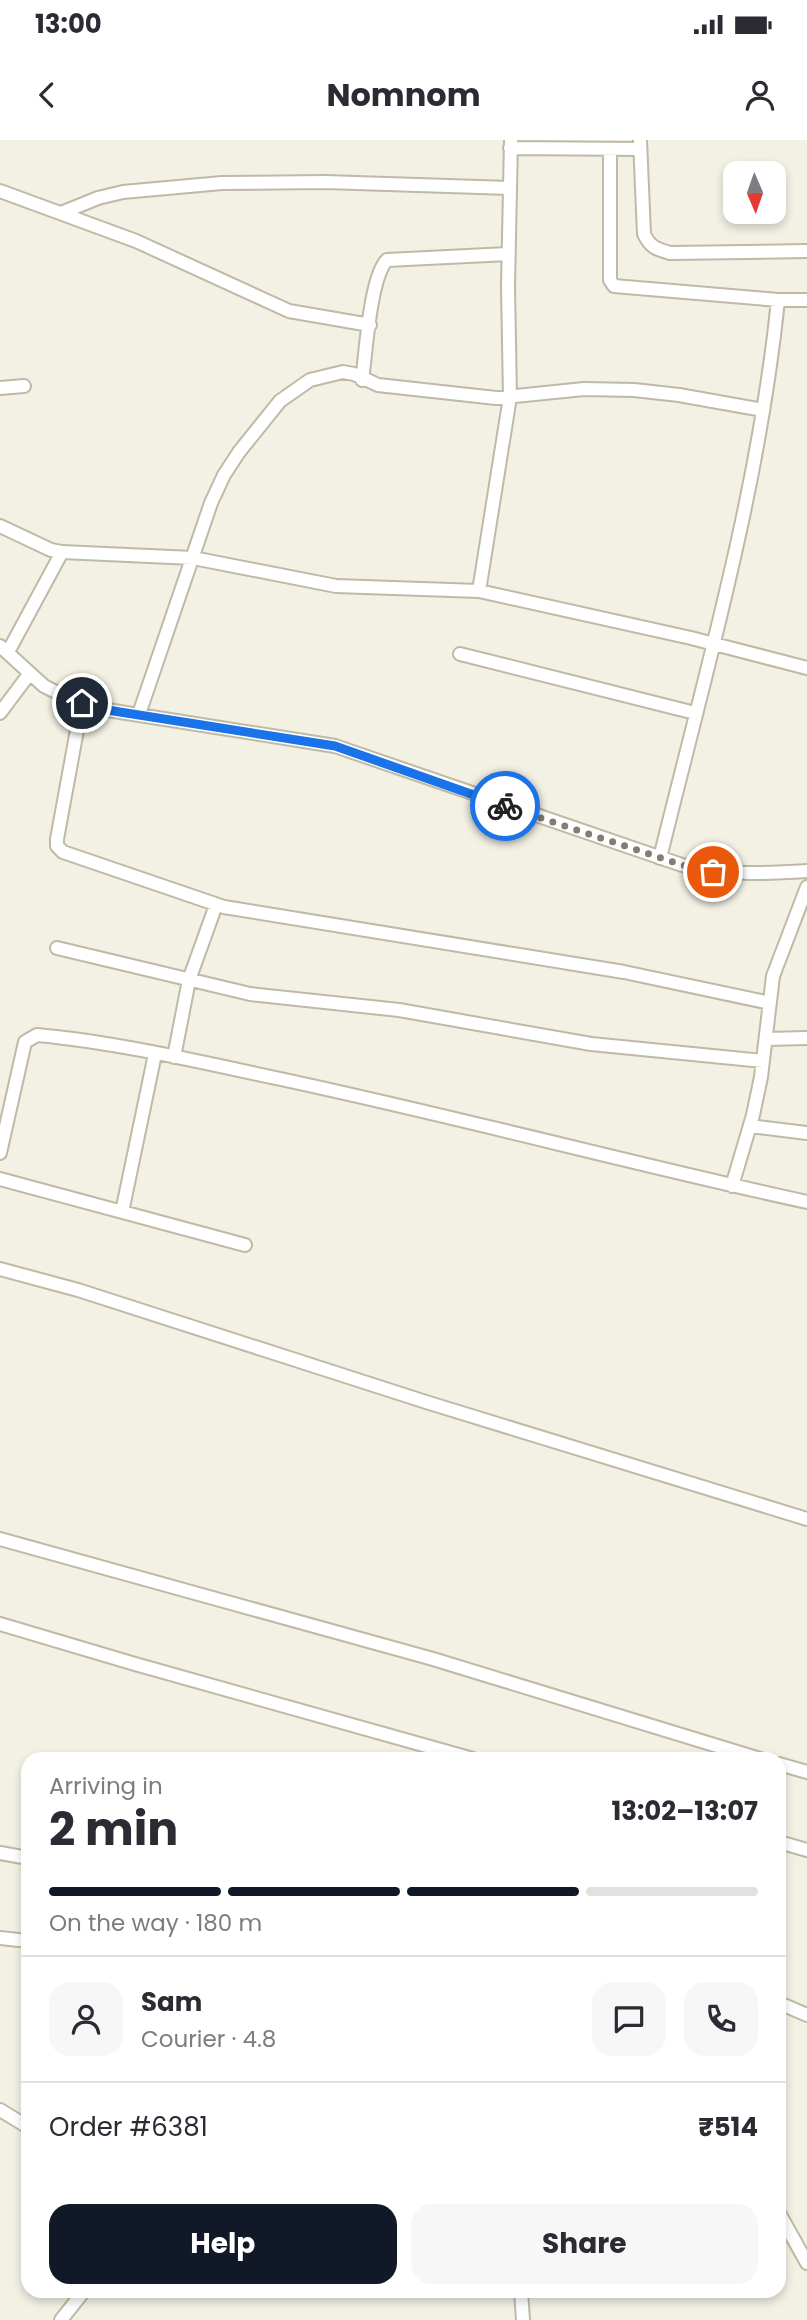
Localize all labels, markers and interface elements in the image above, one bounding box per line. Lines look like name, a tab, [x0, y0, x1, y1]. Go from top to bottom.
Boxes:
text: 13:00	[35, 6, 102, 42]
text: Nomnom	[326, 72, 481, 117]
icon: back	[28, 76, 66, 114]
icon: person	[741, 76, 779, 114]
north arrow	[723, 161, 786, 224]
map controls	[723, 161, 786, 224]
pin	[52, 673, 112, 733]
icon: home	[63, 684, 101, 722]
courier	[470, 771, 540, 841]
icon: bike	[486, 787, 524, 825]
pin	[683, 842, 743, 902]
icon: bag	[694, 853, 732, 891]
text: Arriving in	[49, 1770, 163, 1802]
text: 13:02–13:07	[611, 1793, 758, 1829]
text: 2 min	[49, 1797, 178, 1861]
text: On the way · 180 m	[49, 1907, 262, 1939]
button: person	[49, 1982, 123, 2056]
button: chat	[592, 1982, 666, 2056]
button: phone	[684, 1982, 758, 2056]
text: Sam	[141, 1984, 202, 2020]
text: Courier · 4.8	[141, 2023, 276, 2055]
text: Order #6381	[49, 2109, 208, 2145]
text: ₹514	[698, 2109, 758, 2145]
button: Help	[49, 2204, 397, 2284]
button: Share	[411, 2204, 758, 2284]

